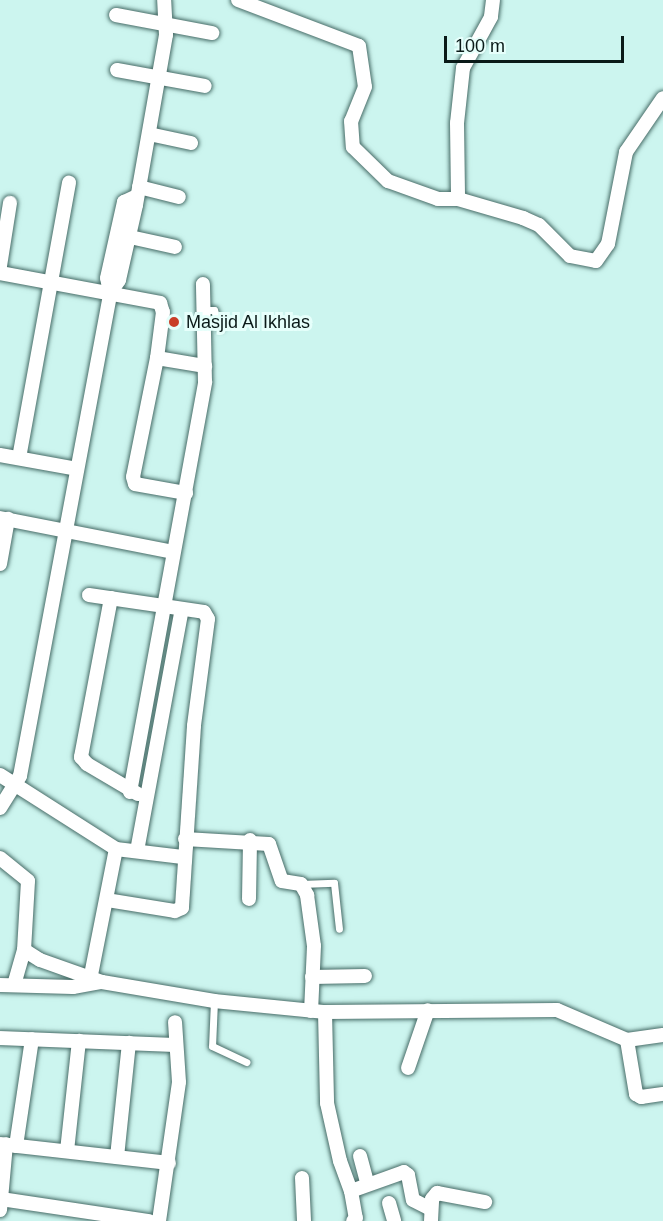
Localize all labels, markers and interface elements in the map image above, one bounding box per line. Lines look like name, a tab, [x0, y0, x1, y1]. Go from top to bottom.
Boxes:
scale bar	[447, 24, 627, 62]
text: 100 m	[455, 36, 505, 56]
place label: Masjid Al Ikhlas	[186, 311, 311, 333]
marker: Masjid Al Ikhlas	[167, 315, 181, 329]

